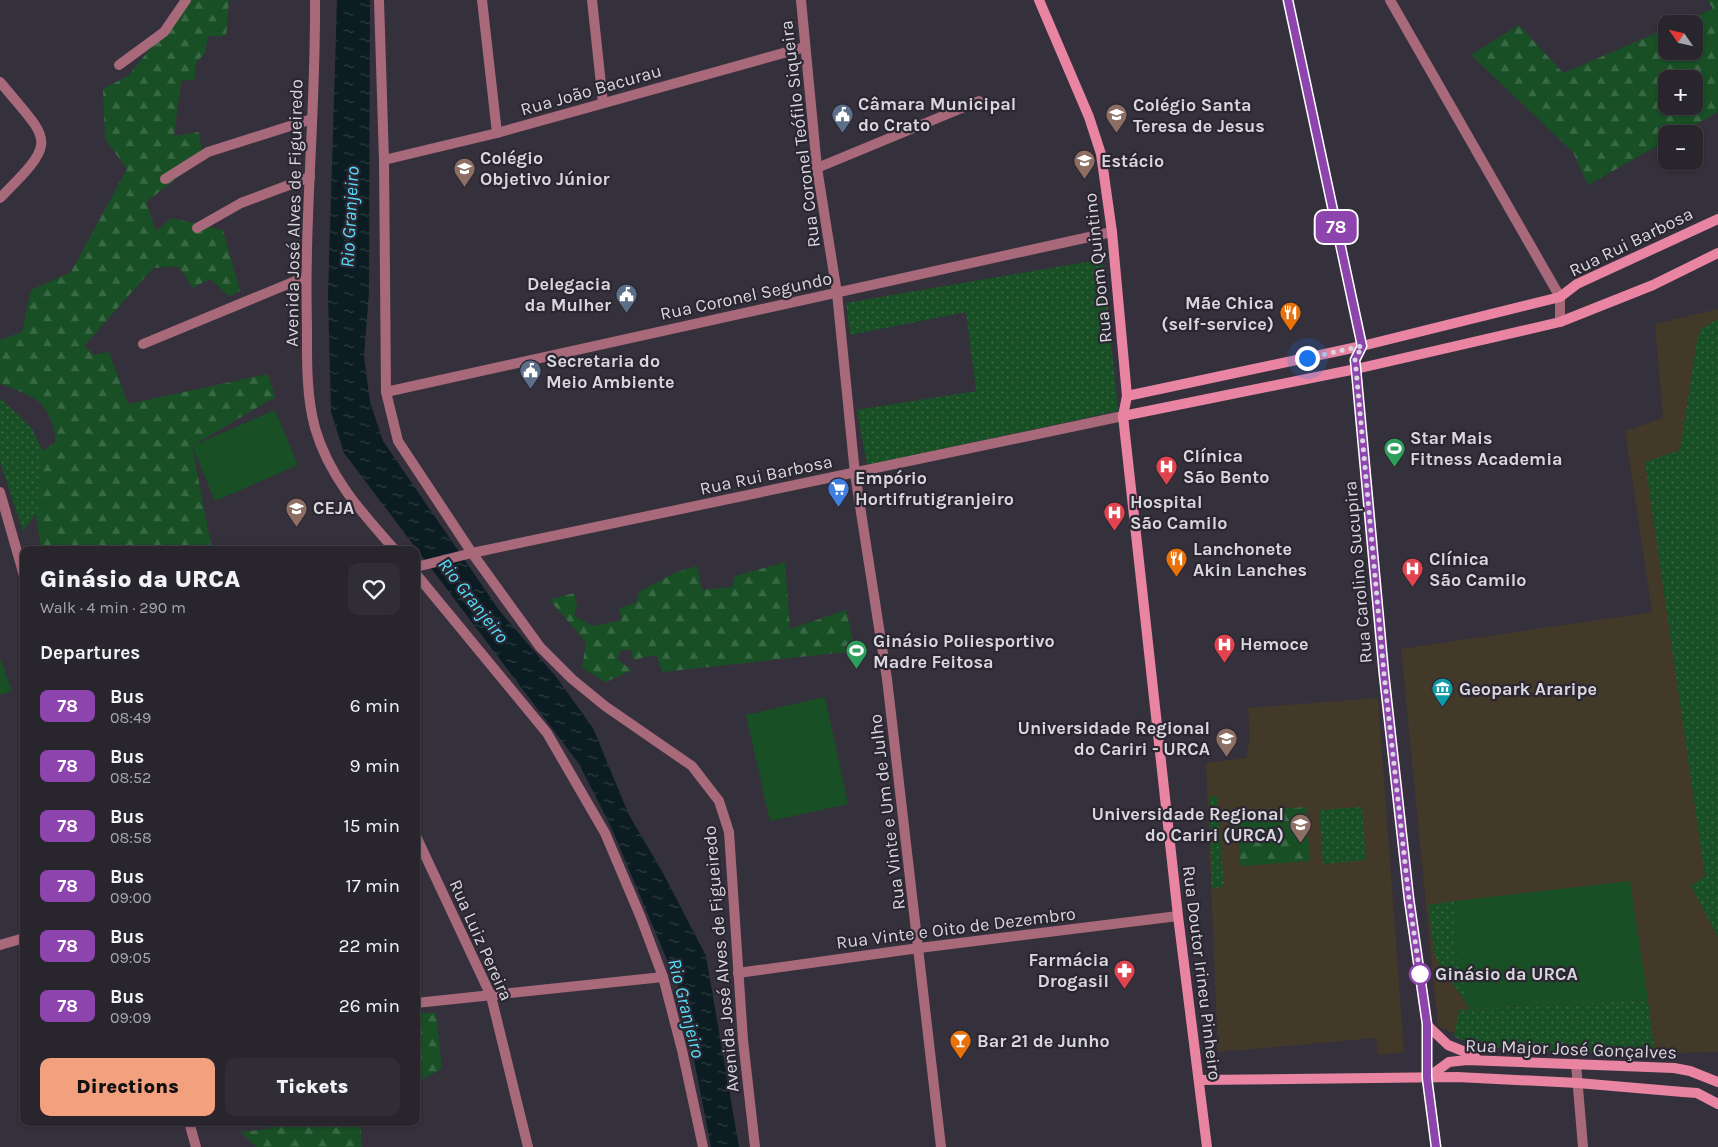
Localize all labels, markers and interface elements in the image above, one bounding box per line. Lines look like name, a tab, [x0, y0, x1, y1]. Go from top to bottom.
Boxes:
north arrow	[1658, 15, 1702, 60]
map controls	[1658, 15, 1703, 170]
street label: Rua Coronel Teófilo Siqueira	[775, 19, 825, 249]
street label: Rua João Bacurau	[518, 59, 664, 121]
button: +	[1658, 70, 1703, 115]
street label: Avenida José Alves de Figueiredo	[281, 79, 307, 347]
place label: Câmara Municipal do Crato	[858, 93, 1016, 136]
place label: Colégio Santa Teresa de Jesus	[1133, 94, 1265, 137]
public building icon: Câmara Municipal do Crato	[830, 102, 854, 133]
school or university icon: Colégio Santa Teresa de Jesus	[1105, 103, 1129, 134]
button: −	[1658, 125, 1703, 170]
place label: Colégio Objetivo Júnior	[480, 147, 610, 190]
school or university icon: Estácio	[1073, 149, 1097, 180]
place label: Estácio	[1101, 150, 1164, 172]
school or university icon: Colégio Objetivo Júnior	[452, 156, 476, 187]
water label: Rio Granjeiro	[336, 165, 364, 268]
street label: Rua Dom Quintino	[1079, 192, 1117, 344]
street label: Rua Rui Barbosa	[1565, 202, 1697, 282]
line badge: 78	[1314, 211, 1358, 243]
text: 78	[1326, 216, 1346, 238]
street label: Rua Coronel Segundo	[658, 267, 834, 325]
place label: Delegacia da Mulher	[525, 273, 611, 316]
public building icon: Delegacia da Mulher	[615, 282, 639, 313]
place label: Mãe Chica (self-service)	[1161, 292, 1274, 335]
restaurant icon: Mãe Chica (self-service)	[1278, 301, 1302, 332]
your location	[1295, 346, 1320, 371]
place label: Secretaria do Meio Ambiente	[546, 350, 675, 393]
public building icon: Secretaria do Meio Ambiente	[518, 359, 542, 390]
place label: Star Mais Fitness Academia	[1410, 427, 1563, 470]
sports icon: Star Mais Fitness Academia	[1382, 436, 1406, 467]
place label: Clínica São Bento	[1183, 445, 1269, 488]
street label: Rua Rui Barbosa	[698, 450, 834, 500]
hospital icon: Clínica São Bento	[1155, 454, 1179, 485]
place label: Empório Hortifrutigranjeiro	[855, 467, 1014, 510]
supermarket icon: Empório Hortifrutigranjeiro	[827, 476, 851, 507]
street label: Rua Carolino Sucupira	[1339, 480, 1377, 664]
place label: Hospital São Camilo	[1130, 491, 1227, 534]
school or university icon: CEJA	[285, 496, 309, 527]
place label: CEJA	[313, 497, 354, 519]
hospital icon: Hospital São Camilo	[1102, 500, 1126, 531]
place label: Lanchonete Akin Lanches	[1193, 538, 1307, 581]
restaurant icon: Lanchonete Akin Lanches	[1165, 547, 1189, 578]
place label: Clínica São Camilo	[1429, 548, 1526, 591]
water label: Rio Granjeiro	[433, 554, 514, 648]
hospital icon: Clínica São Camilo	[1401, 557, 1425, 588]
button: heart	[348, 563, 400, 615]
text: Ginásio da URCA	[40, 565, 240, 593]
text: Walk · 4 min · 290 m	[40, 598, 186, 617]
place label: Ginásio Poliesportivo Madre Feitosa	[873, 630, 1055, 673]
hospital icon: Hemoce	[1212, 632, 1236, 663]
place label: Hemoce	[1240, 633, 1309, 655]
sports icon: Ginásio Poliesportivo Madre Feitosa	[845, 639, 869, 670]
text: Departures	[40, 642, 140, 664]
museum icon: Geopark Araripe	[1431, 677, 1455, 708]
place label: Geopark Araripe	[1459, 678, 1597, 700]
text: Bus	[110, 686, 144, 708]
text: 78	[57, 695, 78, 717]
text: 6 min	[350, 695, 400, 717]
text: 08:49	[110, 708, 151, 727]
street label: Rua Vinte e Um de Julho	[864, 713, 910, 911]
place label: Universidade Regional do Cariri - URCA	[1017, 717, 1210, 760]
school or university icon: Universidade Regional do Cariri - URCA	[1214, 726, 1238, 757]
text: Bus	[110, 746, 144, 768]
text: 78	[57, 755, 78, 777]
text: 9 min	[350, 755, 400, 777]
text: 08:52	[110, 768, 151, 787]
place label: Universidade Regional do Cariri (URCA)	[1091, 803, 1284, 846]
text: Bus	[110, 806, 144, 828]
school or university icon: Universidade Regional do Cariri (URCA)	[1288, 812, 1312, 843]
text: 78	[57, 815, 78, 837]
text: 15 min	[344, 815, 400, 837]
street label: Avenida José Alves de Figueiredo	[698, 825, 744, 1093]
text: 08:58	[110, 828, 152, 847]
street label: Rua Doutor Irineu Pinheiro	[1178, 864, 1226, 1082]
text: Bus	[110, 866, 144, 888]
text: 78	[57, 875, 78, 897]
text: 17 min	[345, 875, 400, 897]
street label: Rua Luiz Pereira	[444, 876, 518, 1004]
text: 09:00	[110, 888, 151, 907]
street label: Rua Vinte e Oito de Dezembro	[835, 902, 1077, 954]
text: Bus	[110, 926, 144, 948]
text: 78	[57, 935, 78, 957]
text: 22 min	[339, 935, 400, 957]
text: 09:05	[110, 948, 151, 967]
place label: Farmácia Drogasil	[1028, 949, 1109, 992]
water label: Rio Granjeiro	[663, 956, 709, 1061]
pharmacy icon: Farmácia Drogasil	[1113, 958, 1137, 989]
marker: Ginásio da URCA	[1409, 963, 1431, 985]
place label: Ginásio da URCA	[1435, 963, 1578, 985]
text: Bus	[110, 986, 144, 1008]
text: 78	[57, 995, 78, 1017]
text: 26 min	[339, 995, 400, 1017]
text: 09:09	[110, 1008, 151, 1027]
bar icon: Bar 21 de Junho	[949, 1029, 973, 1060]
place label: Bar 21 de Junho	[977, 1030, 1110, 1052]
street label: Rua Major José Gonçalves	[1465, 1034, 1677, 1064]
button: Directions	[40, 1058, 215, 1116]
button: Tickets	[225, 1058, 400, 1116]

